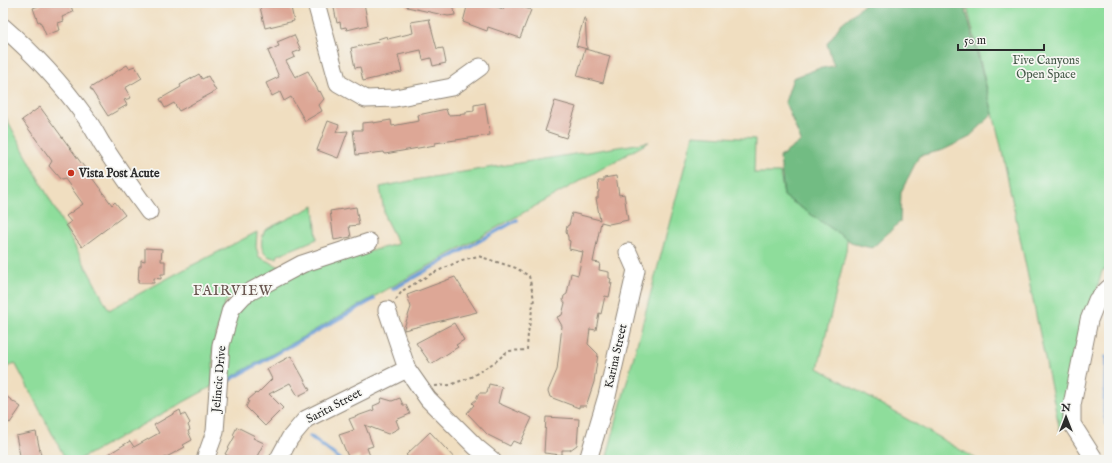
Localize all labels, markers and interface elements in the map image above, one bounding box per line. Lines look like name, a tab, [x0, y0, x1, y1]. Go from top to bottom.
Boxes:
scale bar	[958, 26, 1044, 52]
text: 50 m	[964, 33, 986, 48]
park label: Five Canyons Open Space	[1013, 53, 1079, 83]
place label: Vista Post Acute	[78, 166, 160, 181]
marker: Vista Post Acute	[66, 168, 76, 178]
district label: FAIRVIEW	[193, 282, 273, 300]
street label: Karina Street	[601, 322, 631, 390]
street label: Jelincic Drive	[208, 344, 230, 415]
street label: Sarita Street	[304, 385, 364, 427]
north arrow	[1046, 397, 1086, 437]
text: N	[1060, 401, 1071, 415]

